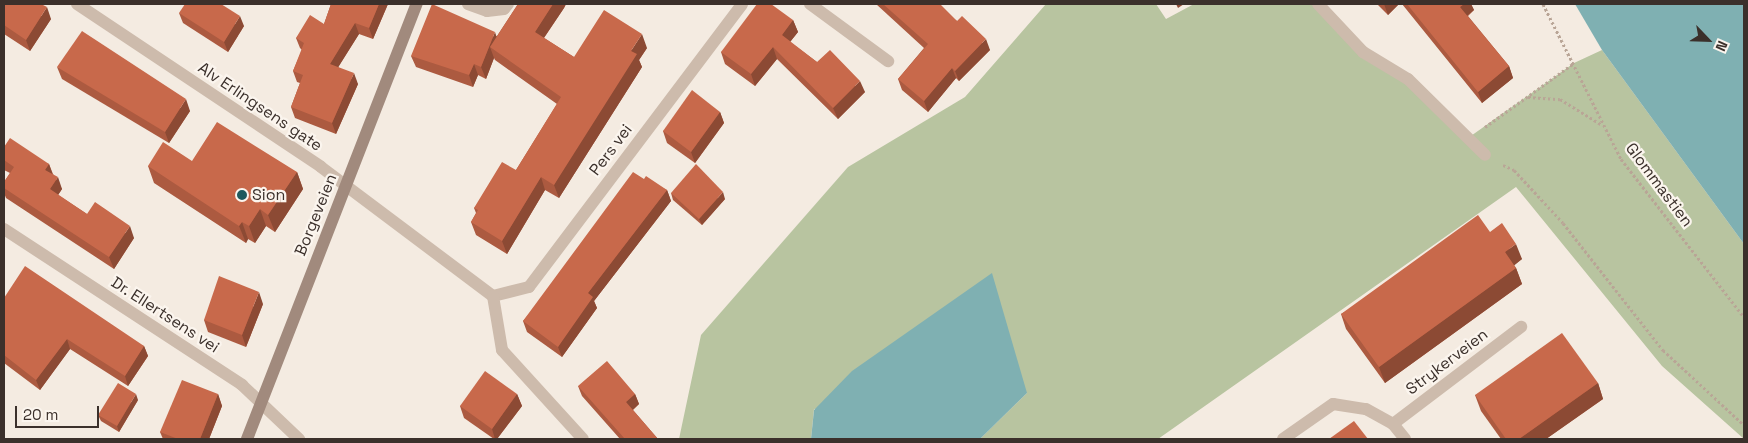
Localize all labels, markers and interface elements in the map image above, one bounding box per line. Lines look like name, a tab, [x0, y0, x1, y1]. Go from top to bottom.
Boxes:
north arrow	[1683, 15, 1733, 65]
text: N	[1712, 38, 1732, 54]
street label: Alv Erlingsens gate	[194, 58, 326, 156]
street label: Pers vei	[586, 121, 636, 179]
street label: Glommastien	[1621, 139, 1697, 231]
street label: Borgeveien	[291, 171, 341, 259]
place label: Sion	[252, 185, 285, 205]
marker: Sion	[236, 189, 248, 201]
street label: Dr. Ellertsens vei	[107, 273, 223, 357]
street label: Strykerveien	[1402, 325, 1492, 399]
scale bar	[18, 396, 101, 428]
text: 20 m	[23, 405, 58, 424]

